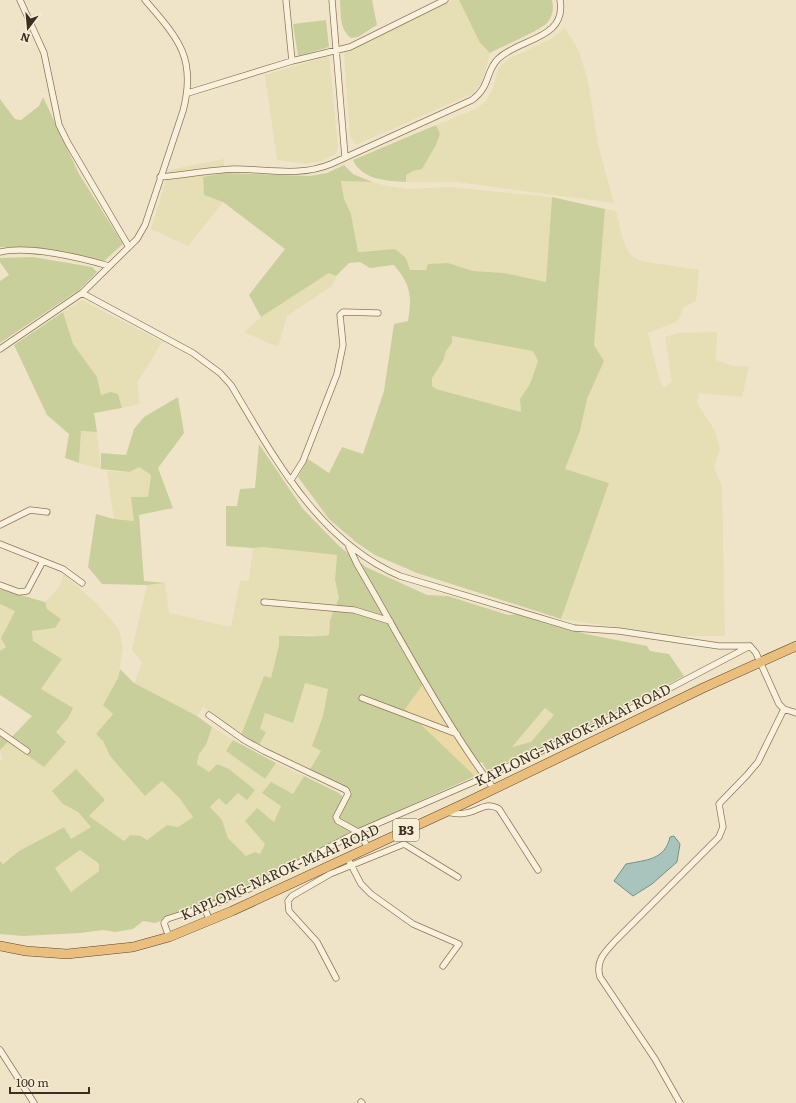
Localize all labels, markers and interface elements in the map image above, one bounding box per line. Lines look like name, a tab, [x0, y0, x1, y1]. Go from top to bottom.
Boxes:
north arrow	[8, 8, 48, 48]
text: N	[18, 30, 32, 48]
street label: KAPLONG-NAROK-MAAI ROAD	[471, 678, 674, 790]
street label: KAPLONG-NAROK-MAAI ROAD	[177, 818, 382, 924]
road number: B3	[393, 819, 419, 841]
scale bar	[10, 1069, 89, 1095]
text: 100 m	[16, 1073, 49, 1091]

